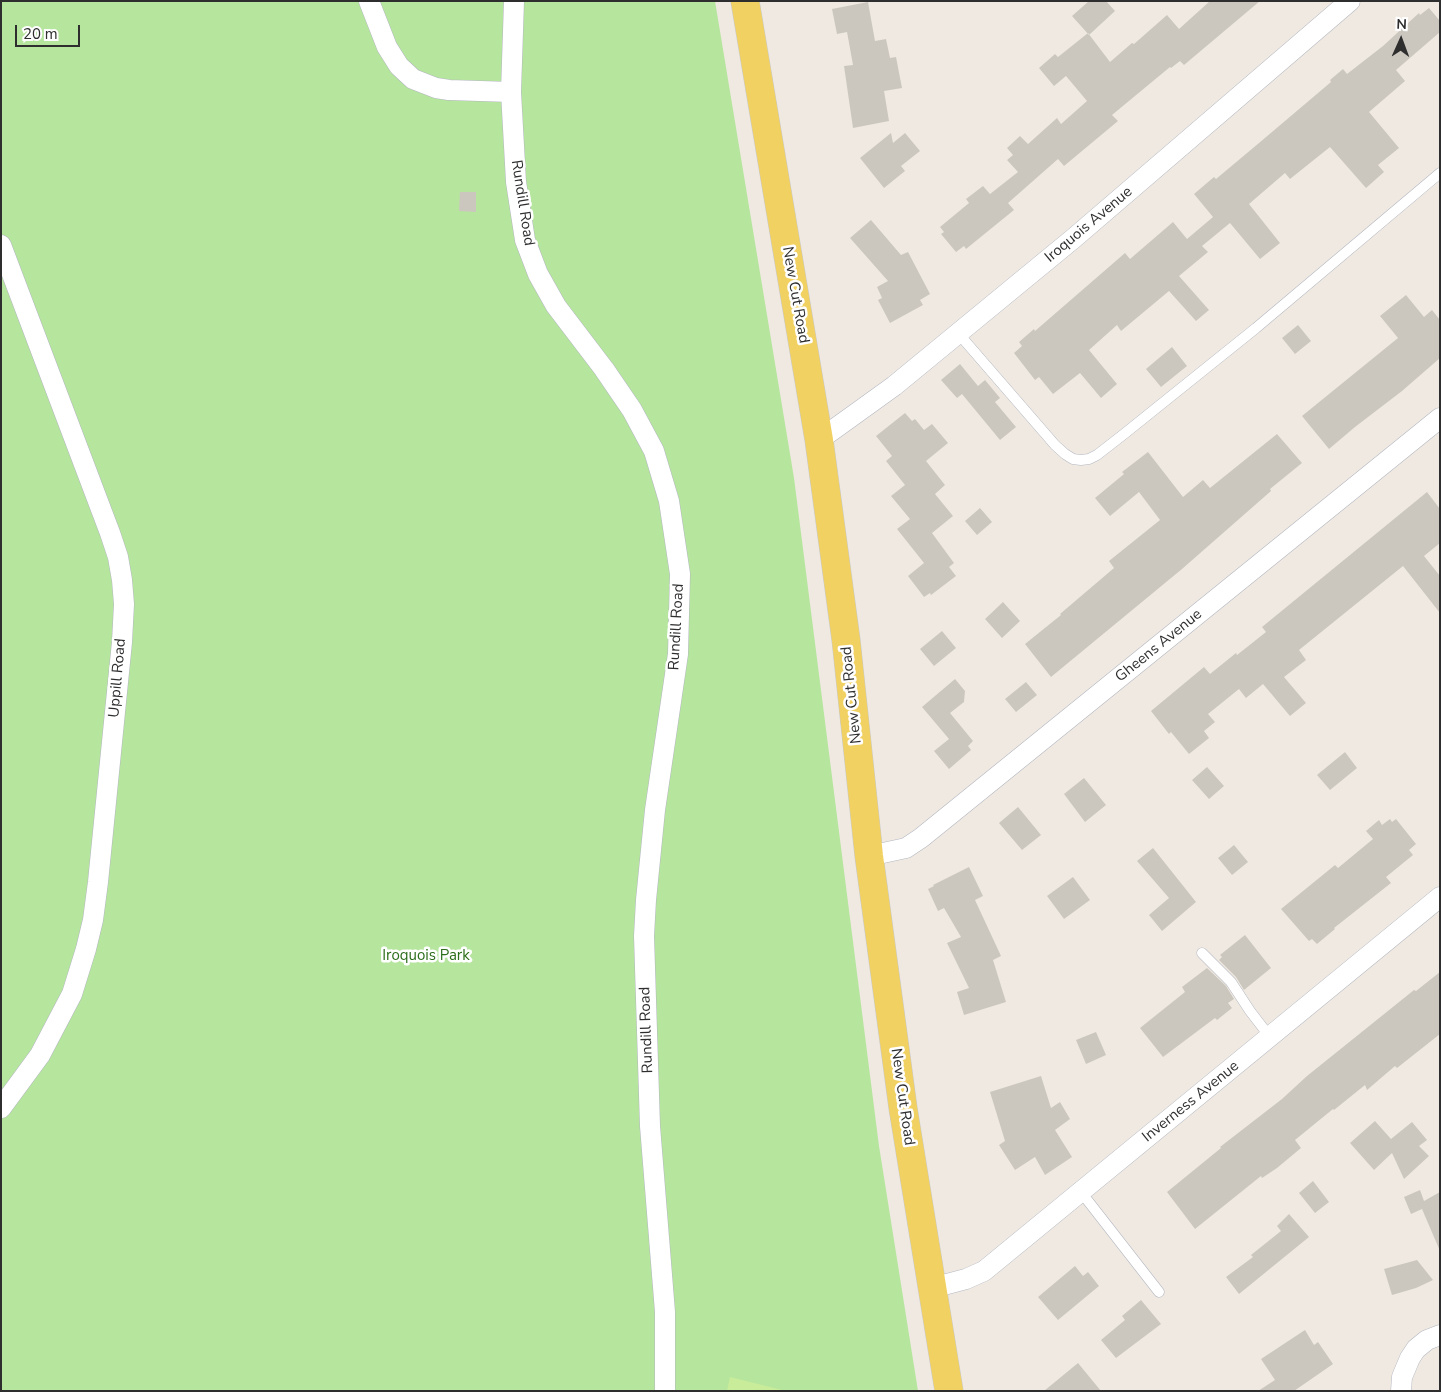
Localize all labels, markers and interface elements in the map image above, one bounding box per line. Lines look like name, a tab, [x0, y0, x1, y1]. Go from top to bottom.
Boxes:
scale bar	[18, 15, 82, 47]
north arrow	[1376, 15, 1426, 65]
text: N	[1396, 15, 1407, 34]
text: 20 m	[23, 24, 58, 44]
street label: Rundill Road	[506, 159, 538, 247]
street label: Iroquois Avenue	[1042, 183, 1136, 267]
street label: New Cut Road	[778, 245, 812, 345]
street label: Rundill Road	[666, 583, 688, 671]
street label: Gheens Avenue	[1112, 606, 1206, 686]
street label: Uppill Road	[106, 638, 130, 718]
street label: New Cut Road	[838, 645, 866, 745]
park label: Iroquois Park	[382, 947, 470, 965]
street label: Rundill Road	[636, 986, 658, 1074]
street label: New Cut Road	[886, 1047, 918, 1147]
street label: Inverness Avenue	[1139, 1058, 1243, 1146]

